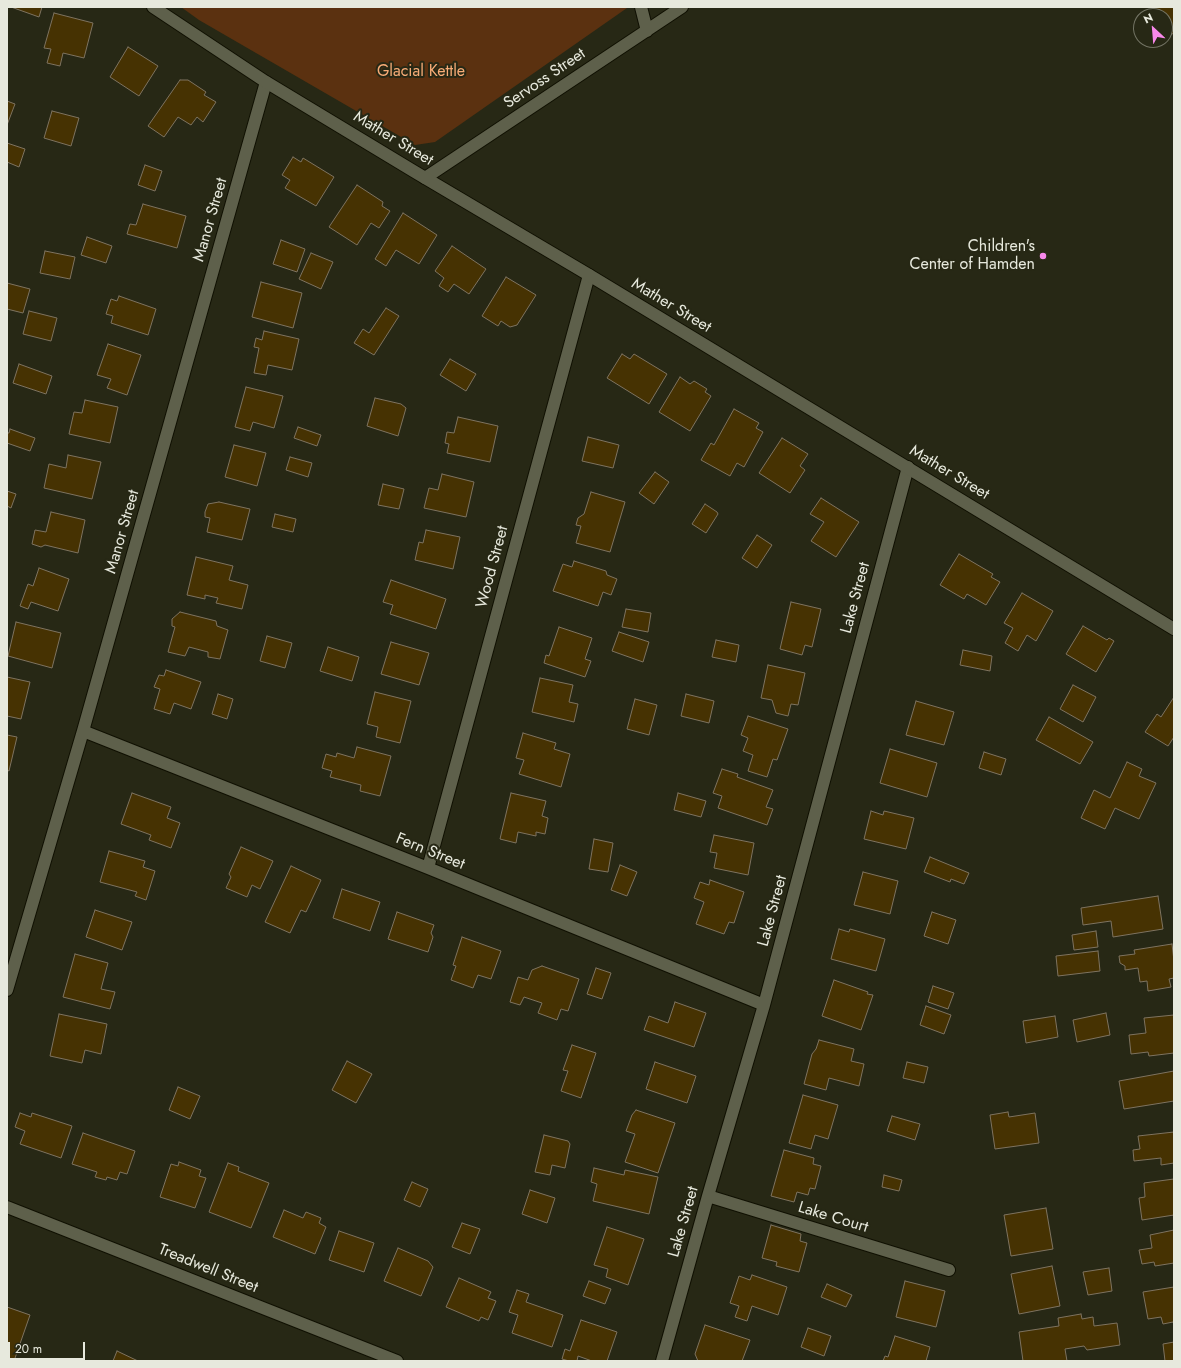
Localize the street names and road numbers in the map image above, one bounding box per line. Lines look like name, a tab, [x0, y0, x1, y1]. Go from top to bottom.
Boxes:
street label: Servoss Street	[501, 45, 589, 113]
street label: Mather Street	[350, 108, 436, 170]
street label: Manor Street	[190, 176, 232, 264]
street label: Mather Street	[628, 275, 714, 337]
street label: Mather Street	[906, 442, 992, 504]
street label: Manor Street	[102, 488, 144, 576]
street label: Wood Street	[473, 524, 513, 610]
street label: Lake Street	[837, 560, 875, 636]
street label: Fern Street	[393, 829, 467, 875]
street label: Lake Street	[754, 873, 792, 949]
street label: Lake Street	[665, 1184, 703, 1260]
street label: Lake Court	[796, 1198, 870, 1238]
street label: Treadwell Street	[155, 1240, 261, 1298]

